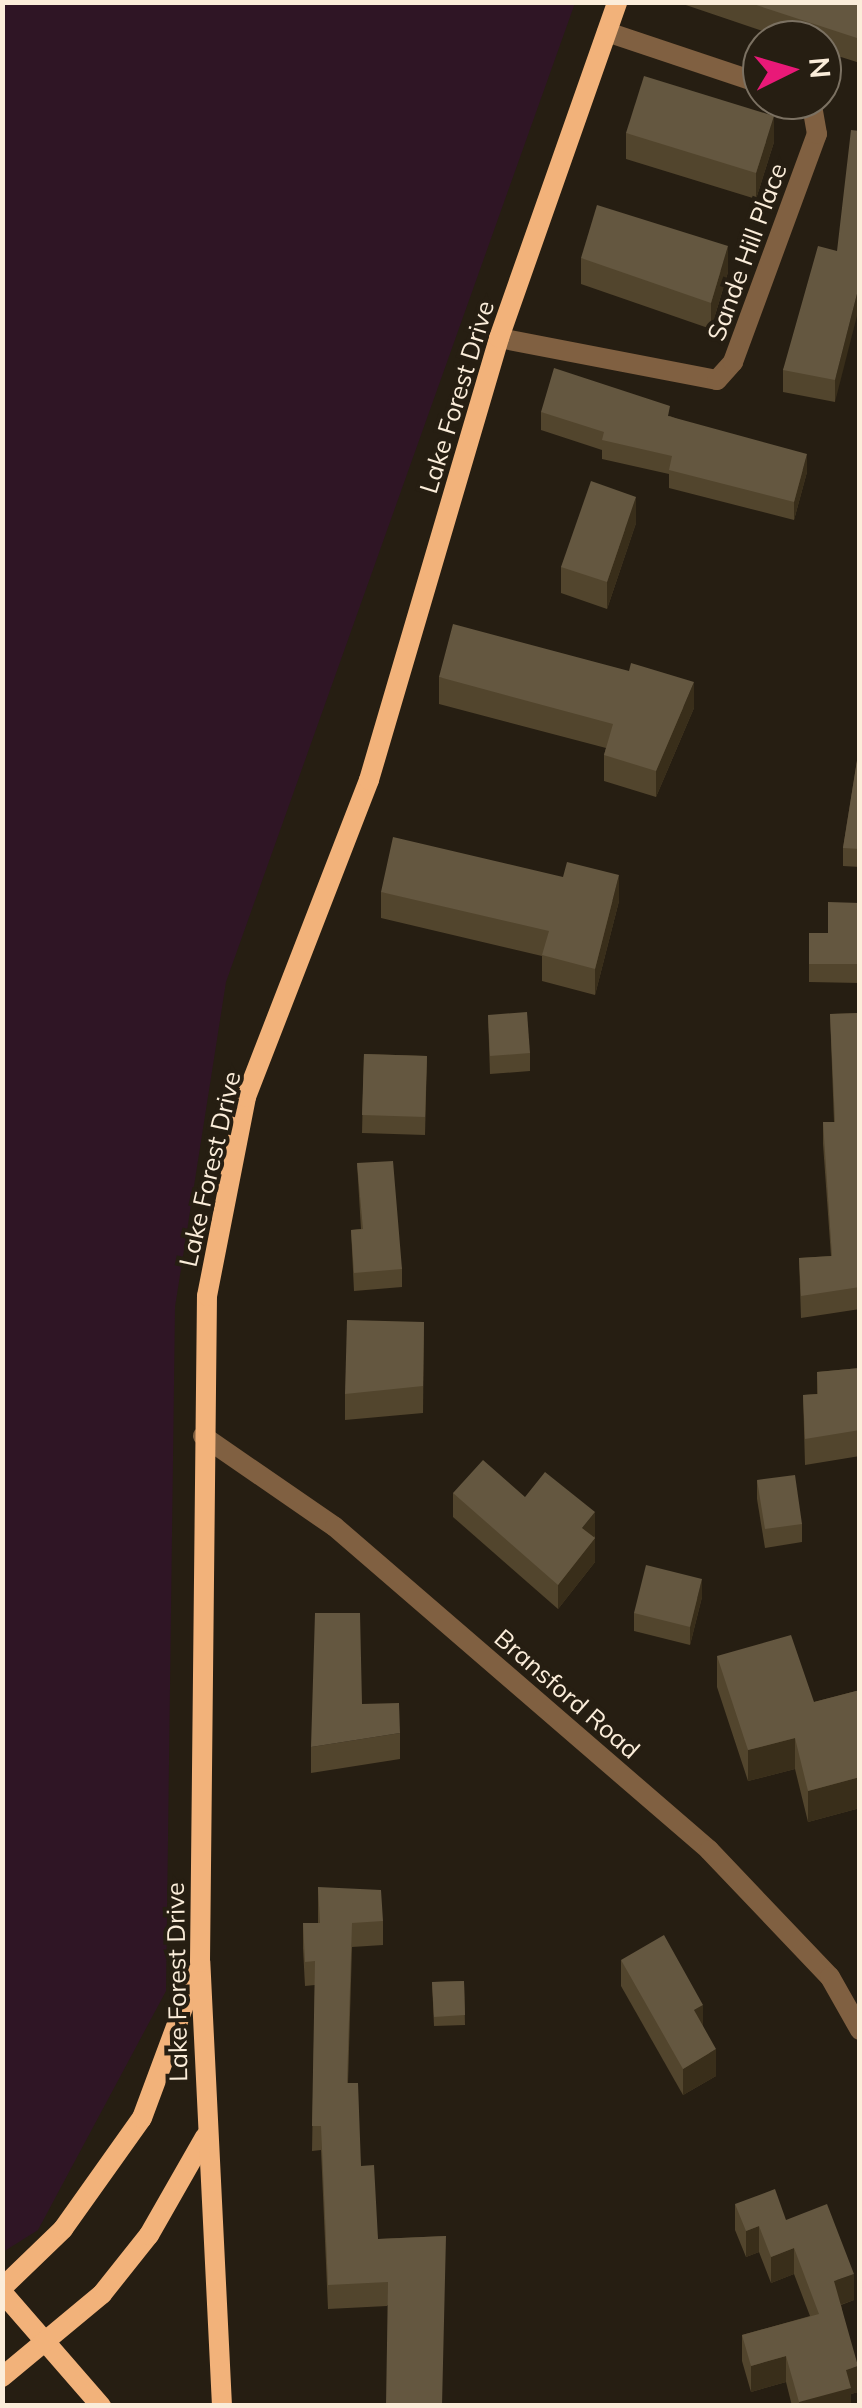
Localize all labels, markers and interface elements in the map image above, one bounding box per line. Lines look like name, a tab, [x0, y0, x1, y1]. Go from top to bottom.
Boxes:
north arrow	[742, 20, 842, 120]
text: N	[802, 55, 839, 80]
street label: Sande Hill Place	[701, 159, 793, 345]
street label: Lake Forest Drive	[413, 297, 501, 497]
street label: Lake Forest Drive	[173, 1068, 247, 1270]
street label: Bransford Road	[488, 1623, 646, 1765]
street label: Lake Forest Drive	[160, 1882, 194, 2082]

